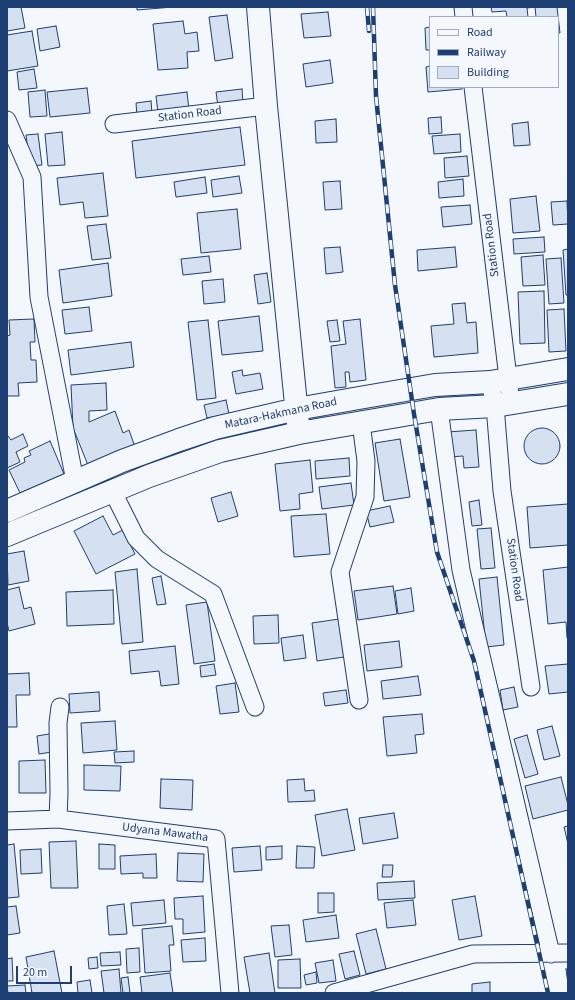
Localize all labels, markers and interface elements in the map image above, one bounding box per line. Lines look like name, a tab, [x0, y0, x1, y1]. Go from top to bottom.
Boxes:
legend	[429, 16, 559, 88]
text: Road	[467, 24, 493, 41]
text: Railway	[467, 44, 506, 61]
text: Building	[467, 64, 509, 81]
street label: Station Road	[157, 104, 223, 126]
street label: Station Road	[481, 212, 503, 278]
street label: Matara-Hakmana Road	[223, 395, 339, 433]
street label: Station Road	[502, 537, 526, 603]
street label: Udyana Mawatha	[121, 821, 209, 845]
scale bar	[18, 958, 74, 984]
text: 20 m	[23, 964, 47, 981]

